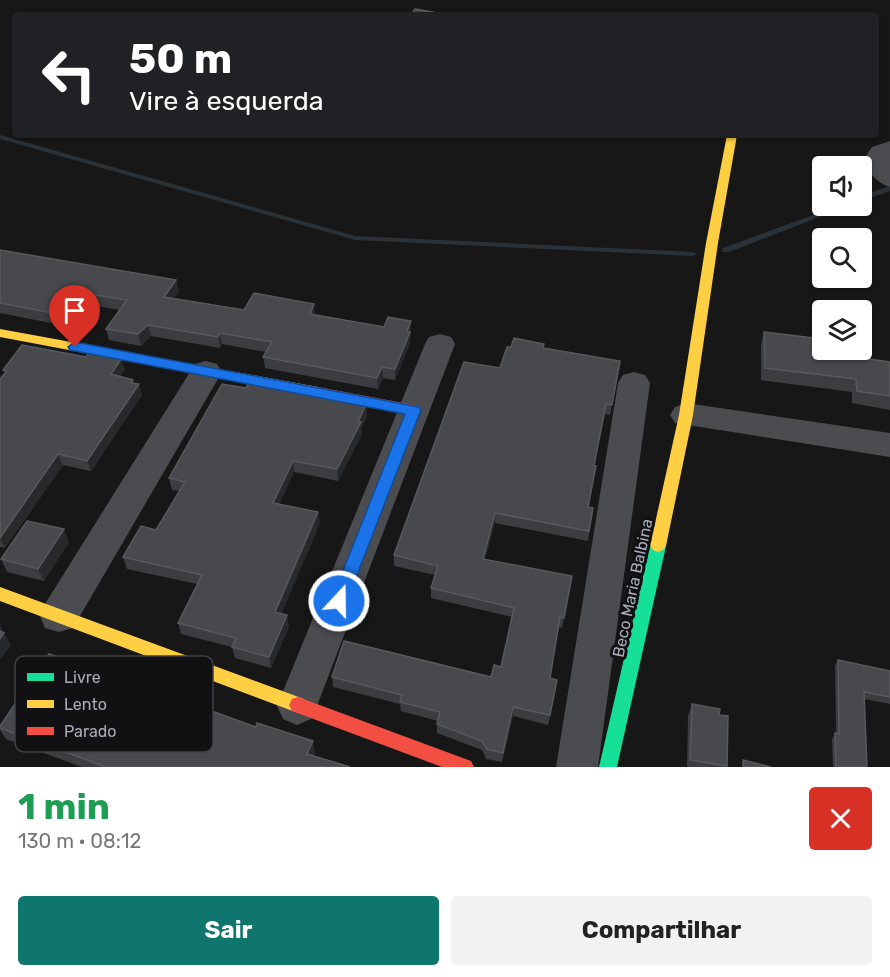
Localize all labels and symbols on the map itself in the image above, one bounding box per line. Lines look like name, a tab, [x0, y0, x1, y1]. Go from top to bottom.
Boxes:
pin	[49, 285, 100, 347]
street label: Beco Maria Balbina	[609, 517, 656, 659]
position arrow	[307, 569, 371, 633]
legend	[15, 656, 213, 752]
text: Livre	[64, 668, 101, 687]
text: Lento	[64, 695, 107, 714]
text: Parado	[64, 722, 116, 741]

